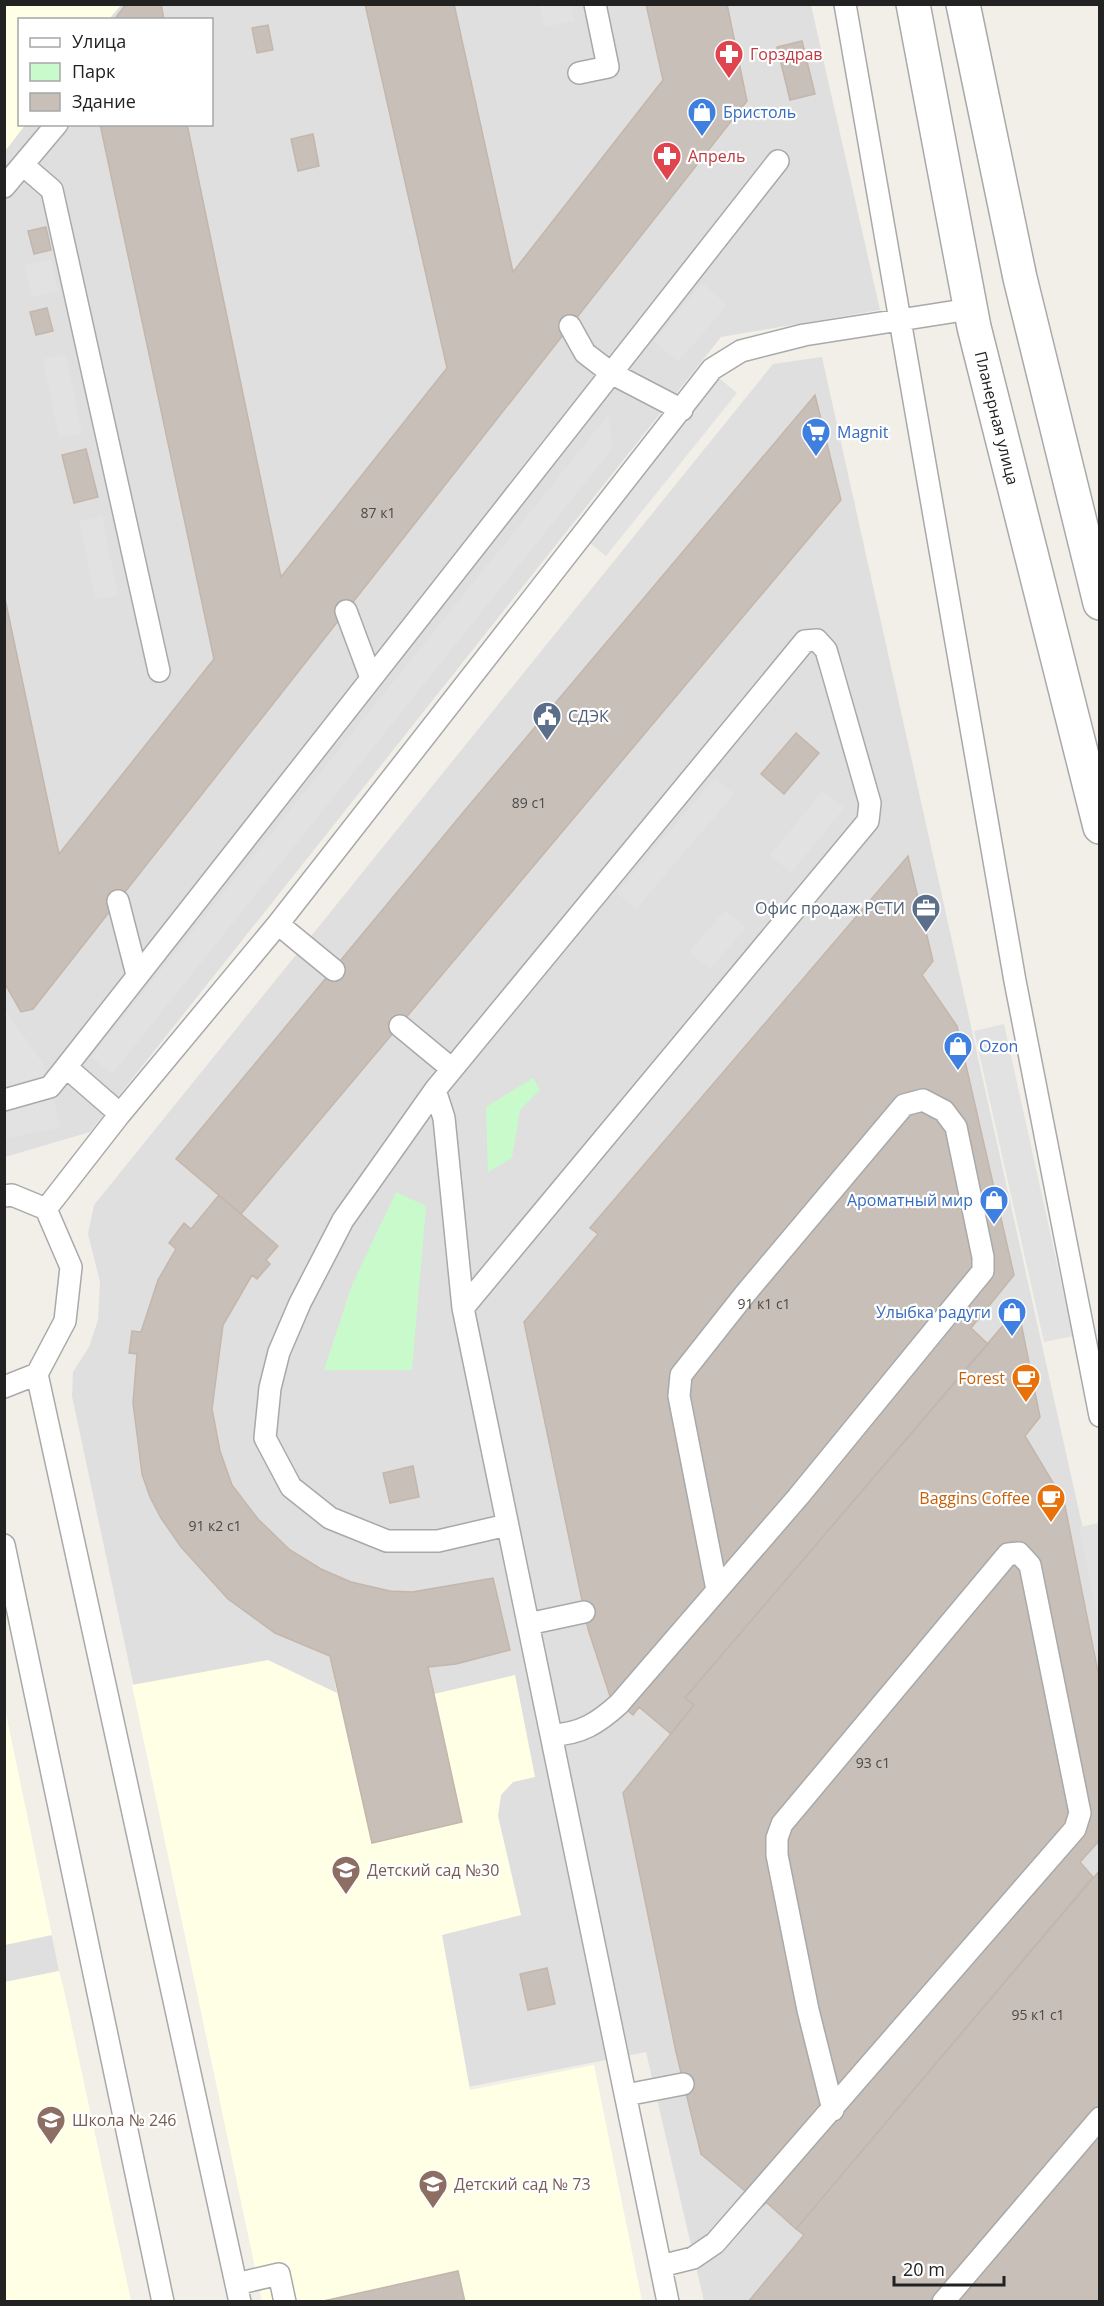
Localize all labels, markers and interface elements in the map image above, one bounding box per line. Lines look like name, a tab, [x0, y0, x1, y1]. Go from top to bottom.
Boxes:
legend	[18, 18, 213, 126]
text: Улица	[72, 29, 126, 53]
pharmacy icon: Горздрав	[713, 38, 745, 80]
place label: Горздрав	[750, 43, 823, 65]
text: Парк	[72, 59, 116, 83]
text: Здание	[72, 89, 136, 113]
shop icon: Бристоль	[686, 96, 718, 138]
place label: Бристоль	[723, 101, 796, 123]
pharmacy icon: Апрель	[651, 140, 683, 182]
place label: Апрель	[688, 145, 745, 167]
street label: Планерная улица	[970, 349, 1024, 487]
supermarket icon: Magnit	[800, 416, 832, 458]
place label: Magnit	[837, 421, 889, 443]
house number: 87 к1	[361, 503, 395, 522]
public building icon: СДЭК	[531, 700, 563, 742]
place label: СДЭК	[568, 705, 609, 727]
house number: 89 с1	[512, 793, 546, 812]
office icon: Офис продаж РСТИ	[910, 892, 942, 934]
place label: Офис продаж РСТИ	[755, 897, 905, 919]
shop icon: Ozon	[942, 1030, 974, 1072]
place label: Ozon	[979, 1035, 1018, 1057]
shop icon: Ароматный мир	[978, 1184, 1010, 1226]
place label: Ароматный мир	[847, 1189, 973, 1211]
house number: 91 к1 с1	[737, 1294, 791, 1313]
shop icon: Улыбка радуги	[996, 1296, 1028, 1338]
place label: Улыбка радуги	[876, 1301, 991, 1323]
cafe icon: Forest	[1010, 1362, 1042, 1404]
place label: Forest	[958, 1367, 1005, 1389]
cafe icon: Baggins Coffee	[1035, 1482, 1067, 1524]
place label: Baggins Coffee	[919, 1487, 1030, 1509]
house number: 91 к2 с1	[188, 1516, 242, 1535]
house number: 93 с1	[856, 1753, 890, 1772]
school or university icon: Детский сад №30	[330, 1854, 362, 1896]
place label: Детский сад №30	[367, 1859, 499, 1881]
house number: 95 к1 с1	[1011, 2005, 1065, 2024]
school or university icon: Школа № 246	[35, 2104, 67, 2146]
place label: Школа № 246	[72, 2109, 177, 2131]
school or university icon: Детский сад № 73	[417, 2168, 449, 2210]
place label: Детский сад № 73	[454, 2173, 591, 2195]
scale bar	[894, 2249, 1004, 2287]
text: 20 m	[903, 2257, 945, 2281]

